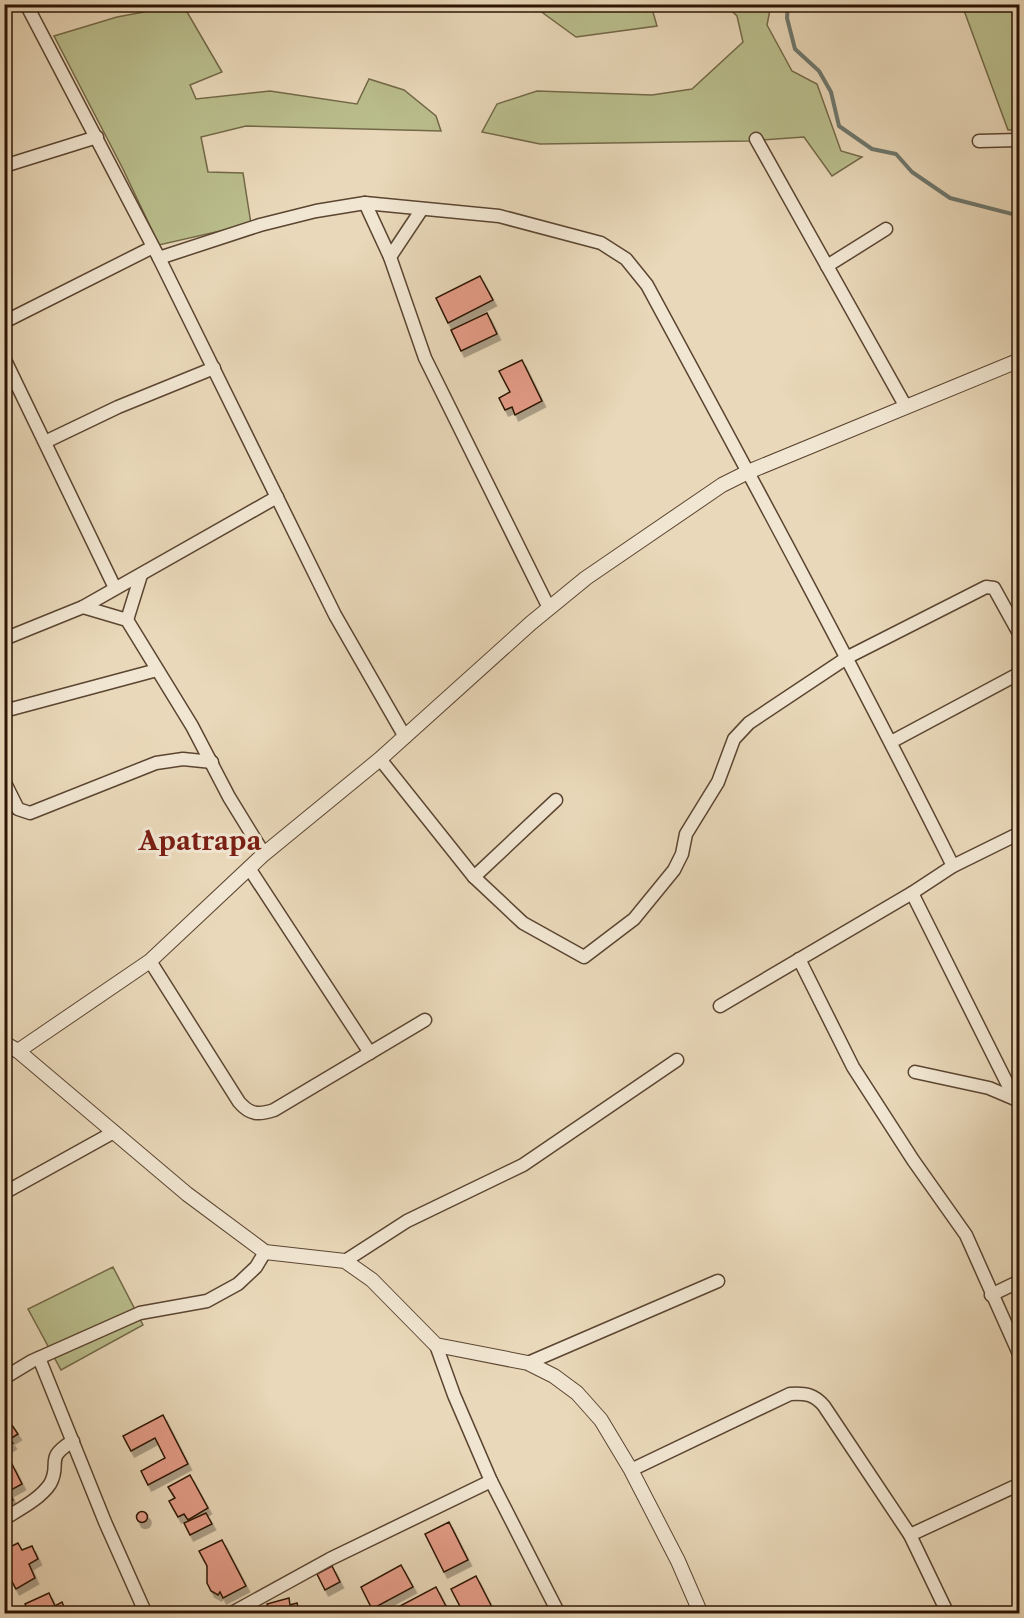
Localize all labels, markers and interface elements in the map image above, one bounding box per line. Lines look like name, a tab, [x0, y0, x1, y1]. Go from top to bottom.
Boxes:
district label: Apatrapa	[137, 825, 262, 857]

